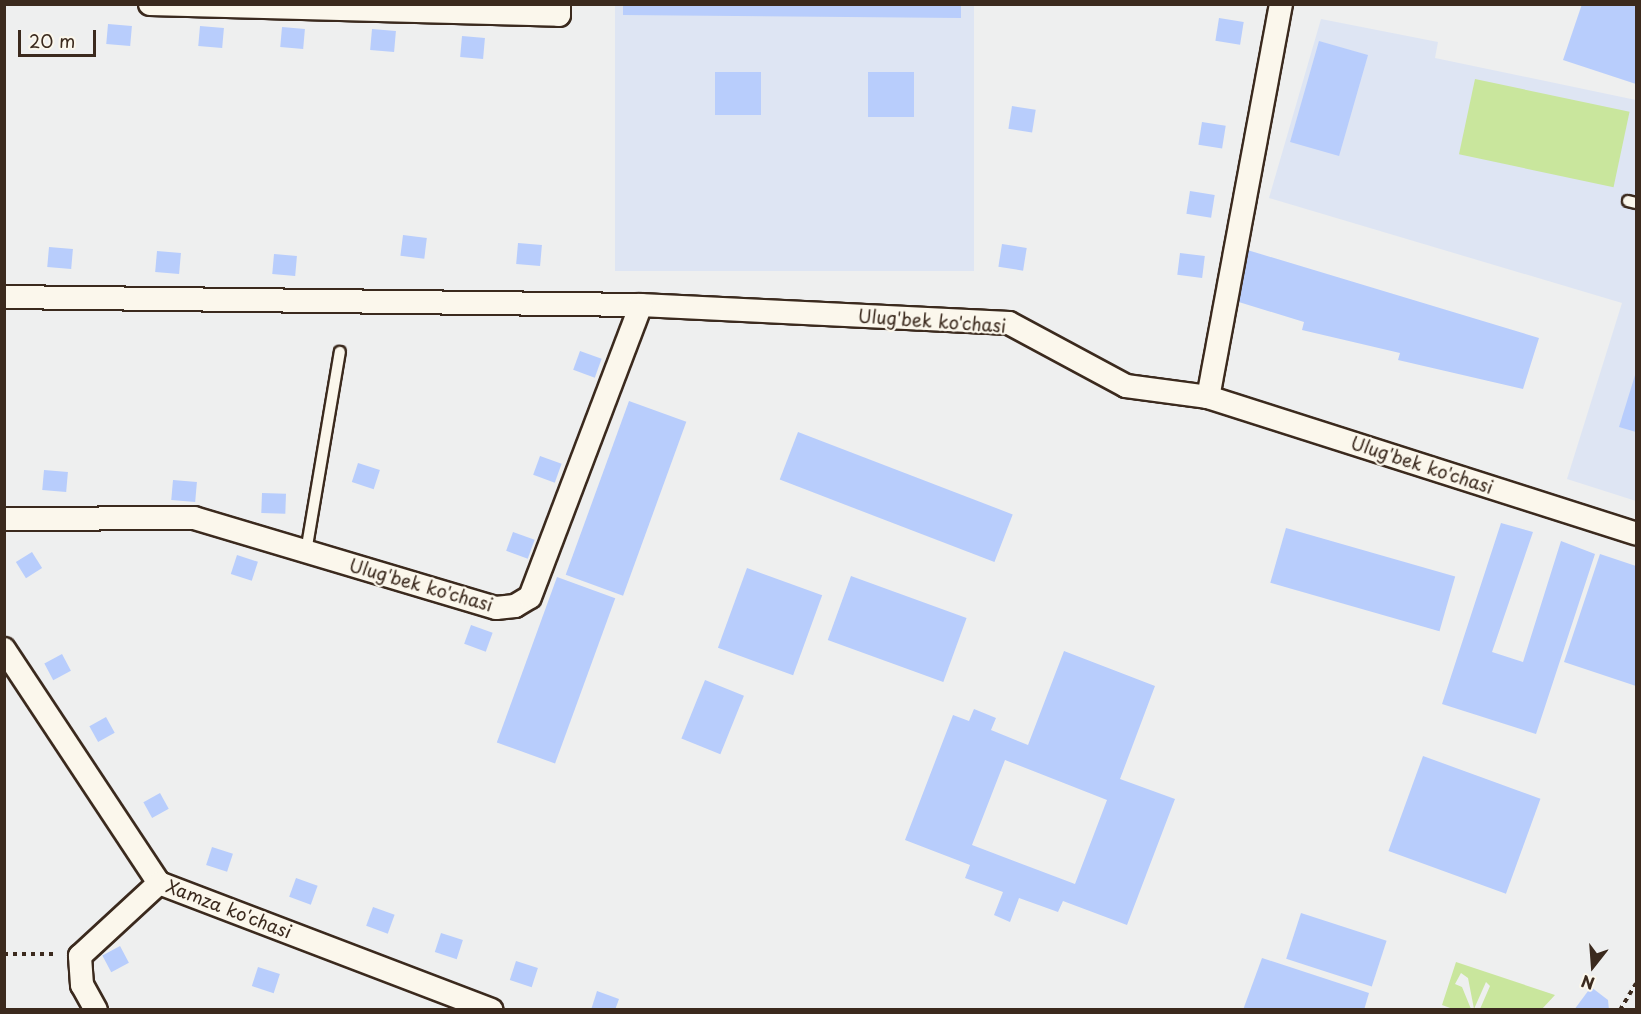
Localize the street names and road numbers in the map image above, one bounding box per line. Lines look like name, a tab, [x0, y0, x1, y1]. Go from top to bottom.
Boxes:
street label: Ulug'bek ko'chasi	[857, 305, 1007, 337]
street label: Ulug'bek ko'chasi	[1348, 432, 1496, 498]
street label: Ulug'bek ko'chasi	[346, 554, 496, 616]
street label: Xamza ko'chasi	[164, 875, 294, 943]

